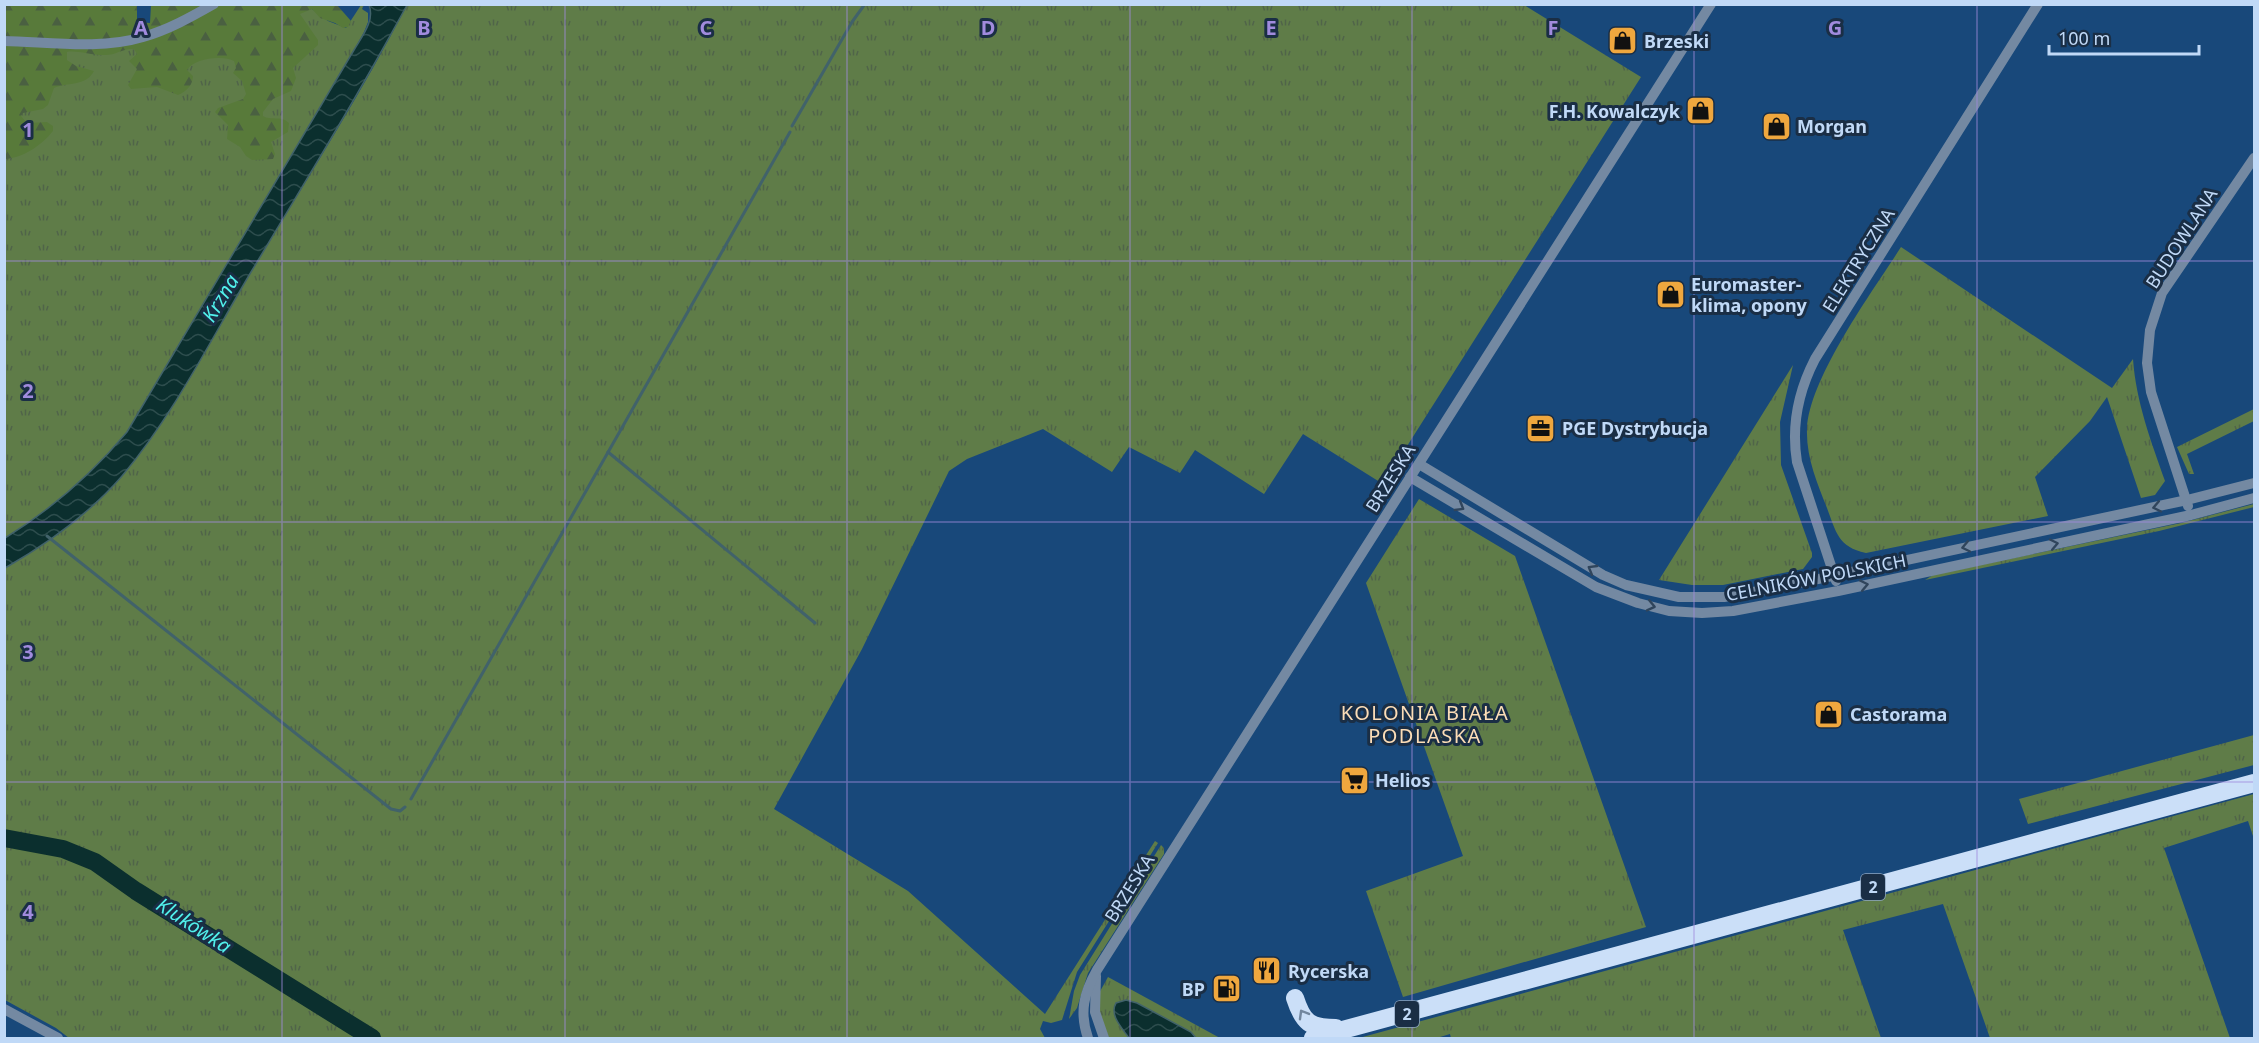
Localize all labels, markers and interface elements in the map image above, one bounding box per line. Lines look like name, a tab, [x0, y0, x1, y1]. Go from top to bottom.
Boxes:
text: A	[134, 14, 148, 41]
text: B	[417, 14, 431, 41]
text: C	[700, 14, 713, 41]
text: D	[981, 14, 995, 41]
text: E	[1265, 14, 1277, 41]
text: F	[1548, 14, 1558, 41]
text: G	[1828, 14, 1842, 41]
scale bar	[2049, 18, 2199, 56]
shop icon: Brzeski	[1607, 25, 1639, 57]
text: 100 m	[2058, 26, 2110, 50]
place label: Brzeski	[1644, 29, 1709, 53]
shop icon: F.H. Kowalczyk	[1685, 95, 1717, 127]
place label: F.H. Kowalczyk	[1549, 99, 1681, 123]
shop icon: Morgan	[1760, 110, 1792, 142]
place label: Morgan	[1797, 114, 1867, 138]
text: 1	[22, 116, 34, 143]
street label: BUDOWLANA	[2140, 183, 2223, 293]
street label: ELEKTRYCZNA	[1816, 203, 1900, 317]
water label: Krzna	[195, 269, 245, 327]
place label: Euromaster- klima, opony	[1691, 272, 1808, 317]
shop icon: Euromaster- klima, opony	[1654, 278, 1686, 310]
text: 2	[22, 377, 34, 404]
office icon: PGE Dystrybucja	[1525, 412, 1557, 444]
place label: PGE Dystrybucja	[1562, 416, 1708, 440]
street label: BRZESKA	[1360, 439, 1421, 516]
one-way arrow	[1454, 500, 1464, 511]
one-way arrow	[2152, 500, 2162, 513]
one-way arrow	[2049, 538, 2059, 551]
one-way arrow	[1962, 540, 1972, 553]
street label: CELNIKÓW POLSKICH	[1724, 548, 1908, 606]
one-way arrow	[1588, 565, 1599, 576]
one-way arrow	[1858, 579, 1868, 592]
one-way arrow	[1646, 599, 1656, 612]
text: 3	[22, 638, 34, 665]
shop icon: Castorama	[1813, 698, 1845, 730]
district label: KOLONIA BIAŁA PODLASKA	[1341, 699, 1509, 749]
place label: Castorama	[1850, 702, 1947, 726]
supermarket icon: Helios	[1338, 764, 1370, 796]
place label: Helios	[1375, 768, 1431, 792]
street label: BRZESKA	[1099, 849, 1160, 926]
road number: 2	[1861, 874, 1885, 900]
water label: Klukówka	[151, 891, 237, 959]
text: 4	[22, 898, 34, 925]
restaurant icon: Rycerska	[1251, 955, 1283, 987]
place label: Rycerska	[1288, 959, 1369, 983]
fuel station icon: BP	[1210, 973, 1242, 1005]
place label: BP	[1182, 977, 1205, 1001]
road number: 2	[1395, 1001, 1419, 1027]
one-way arrow	[1298, 1010, 1310, 1020]

